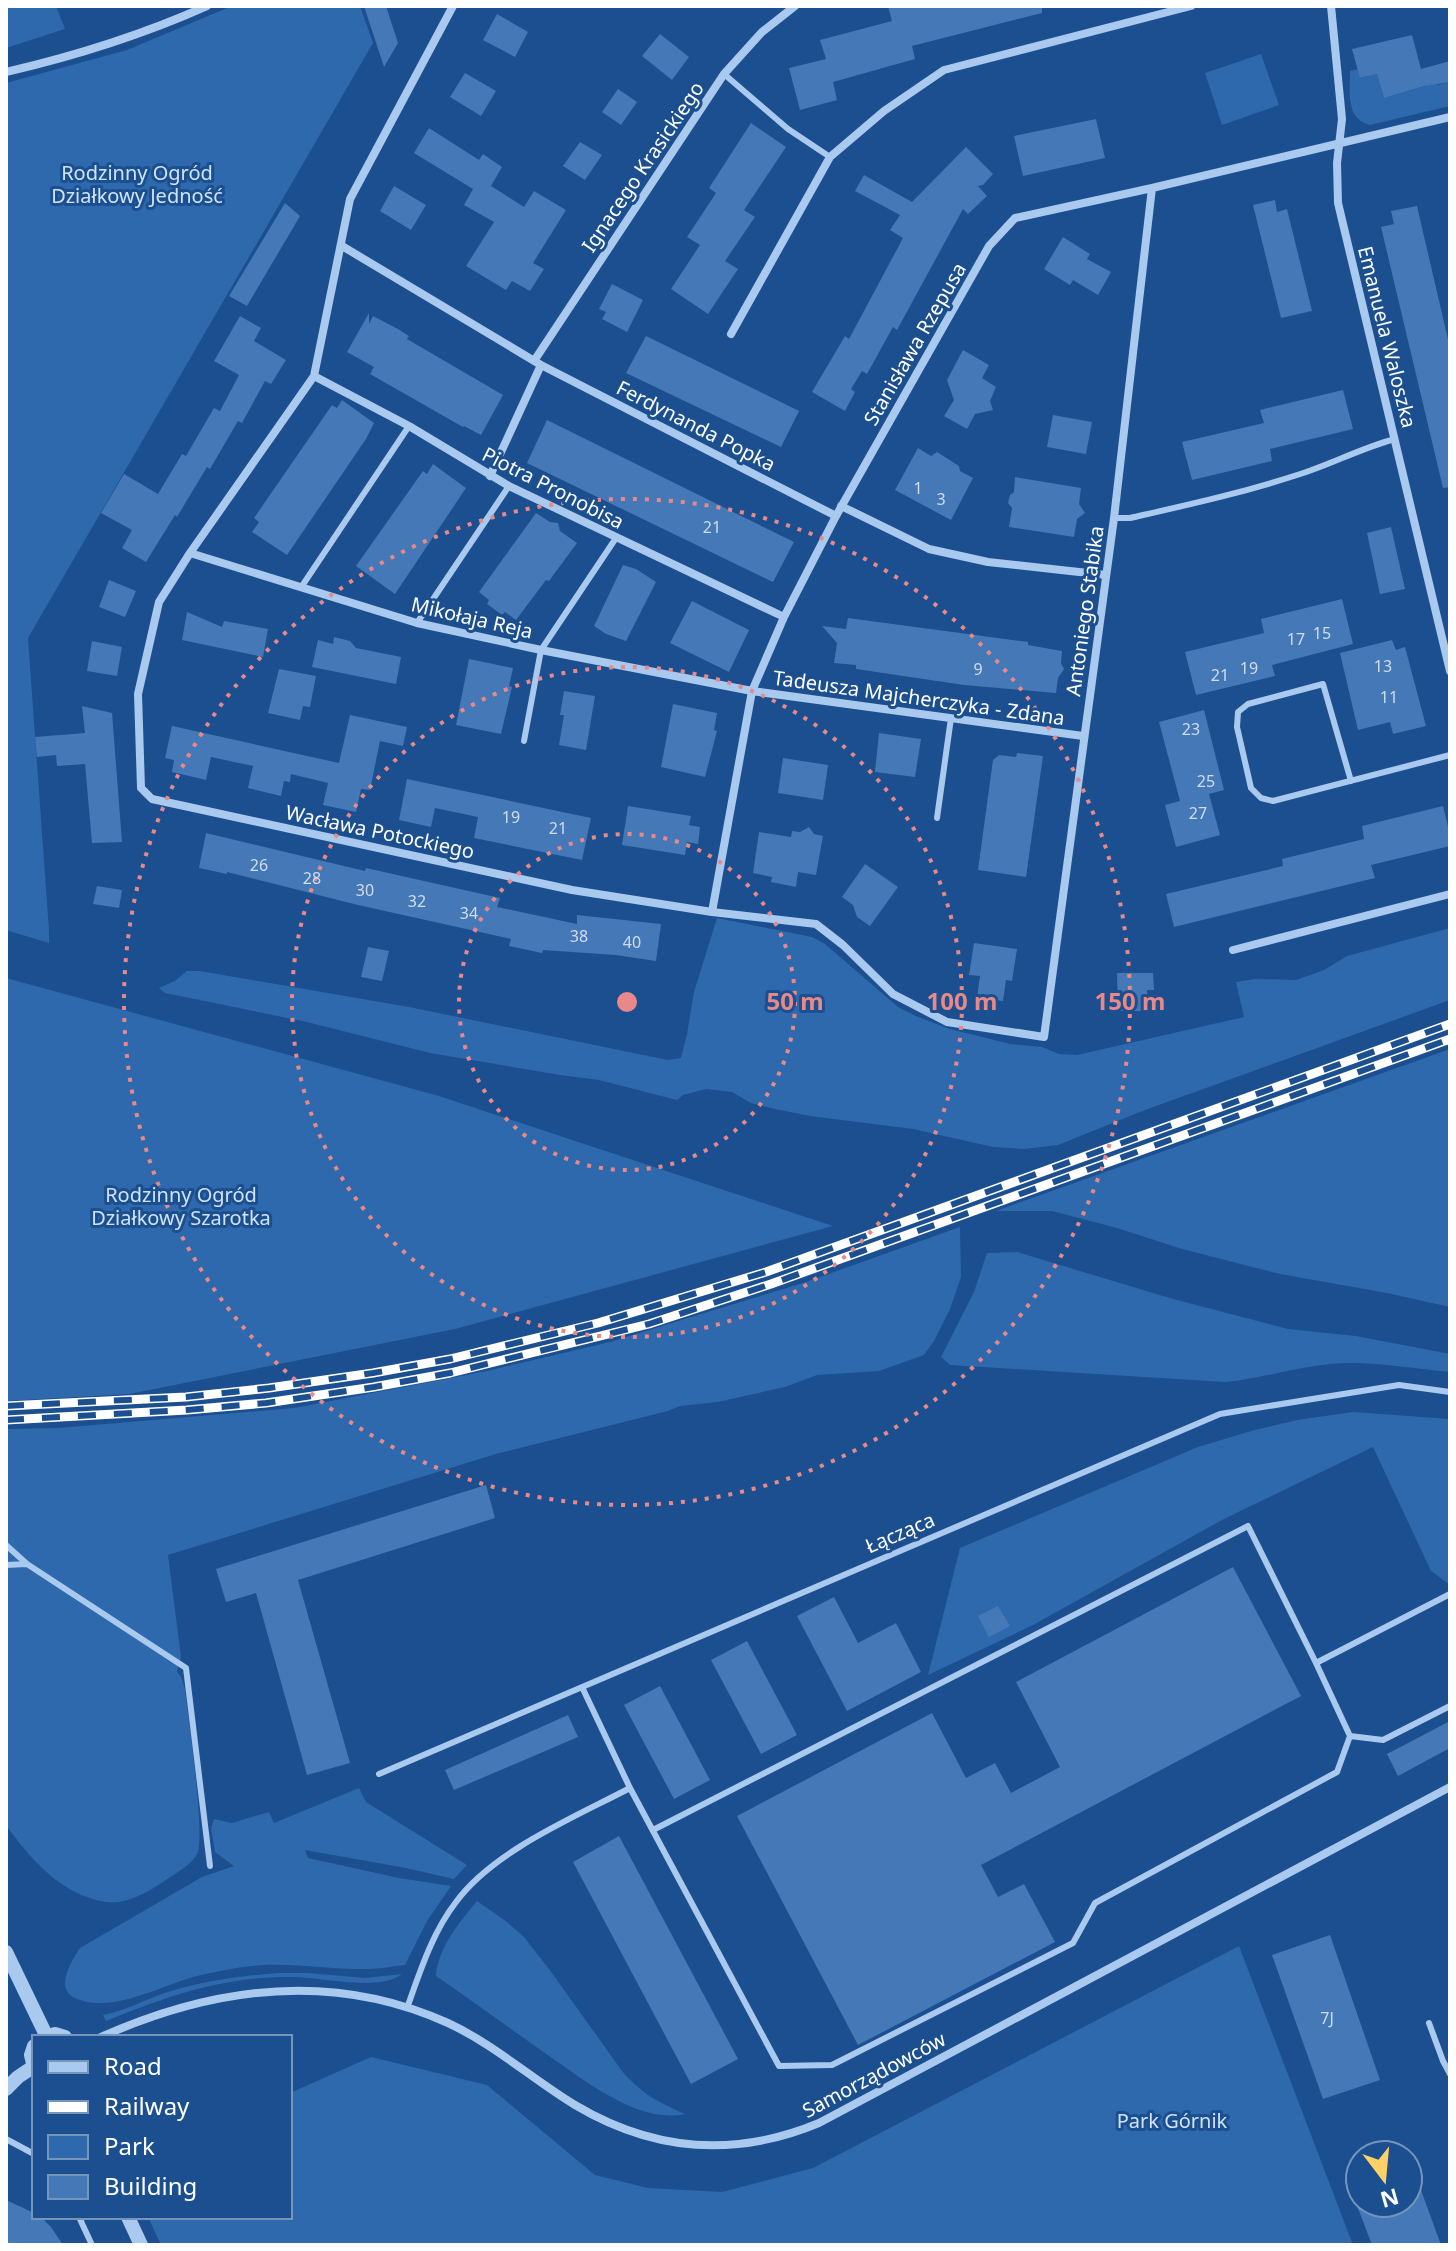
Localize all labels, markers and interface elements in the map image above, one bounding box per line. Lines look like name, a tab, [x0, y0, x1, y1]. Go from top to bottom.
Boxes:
street label: Ignacego Krasickiego	[575, 76, 710, 257]
park label: Rodzinny Ogród Działkowy Jedność	[51, 159, 223, 209]
street label: Emanuela Waloszka	[1352, 243, 1423, 430]
street label: Stanisława Rzepusa	[857, 257, 972, 430]
street label: Ferdynanda Popka	[612, 374, 780, 477]
street label: Piotra Pronobisa	[478, 440, 629, 535]
house number: 1	[913, 477, 923, 499]
house number: 3	[936, 488, 946, 510]
house number: 21	[703, 516, 721, 538]
street label: Antoniego Stabika	[1059, 524, 1110, 698]
street label: Mikołaja Reja	[409, 590, 536, 645]
house number: 15	[1313, 622, 1331, 644]
house number: 17	[1287, 628, 1305, 650]
house number: 13	[1374, 655, 1392, 677]
house number: 19	[1240, 657, 1258, 679]
house number: 9	[973, 658, 983, 680]
street label: Tadeusza Majcherczyka - Zdana	[772, 664, 1067, 731]
house number: 21	[1211, 664, 1229, 686]
house number: 11	[1380, 686, 1398, 708]
house number: 23	[1182, 718, 1200, 740]
house number: 25	[1197, 770, 1215, 792]
street label: Wacława Potockiego	[283, 798, 477, 865]
house number: 27	[1189, 802, 1207, 824]
house number: 19	[502, 806, 520, 828]
house number: 21	[549, 817, 567, 839]
house number: 26	[250, 854, 268, 876]
house number: 28	[303, 867, 321, 889]
house number: 30	[356, 879, 374, 901]
house number: 32	[408, 890, 426, 912]
house number: 34	[460, 902, 478, 924]
house number: 38	[570, 925, 588, 947]
house number: 40	[623, 931, 641, 953]
text: 50 m	[766, 984, 824, 1017]
text: 100 m	[927, 984, 997, 1017]
text: 150 m	[1095, 984, 1165, 1017]
centre of rings	[613, 988, 641, 1016]
park label: Rodzinny Ogród Działkowy Szarotka	[91, 1181, 271, 1231]
street label: Łącząca	[861, 1506, 939, 1559]
house number: 7J	[1320, 2007, 1334, 2029]
street label: Samorządowców	[797, 2025, 950, 2124]
legend	[32, 2035, 292, 2219]
text: Road	[104, 2049, 162, 2082]
text: Railway	[104, 2089, 190, 2122]
park label: Park Górnik	[1117, 2107, 1228, 2134]
text: Park	[104, 2129, 155, 2162]
north arrow	[1344, 2139, 1424, 2219]
text: Building	[104, 2169, 197, 2202]
text: N	[1377, 2182, 1403, 2216]

